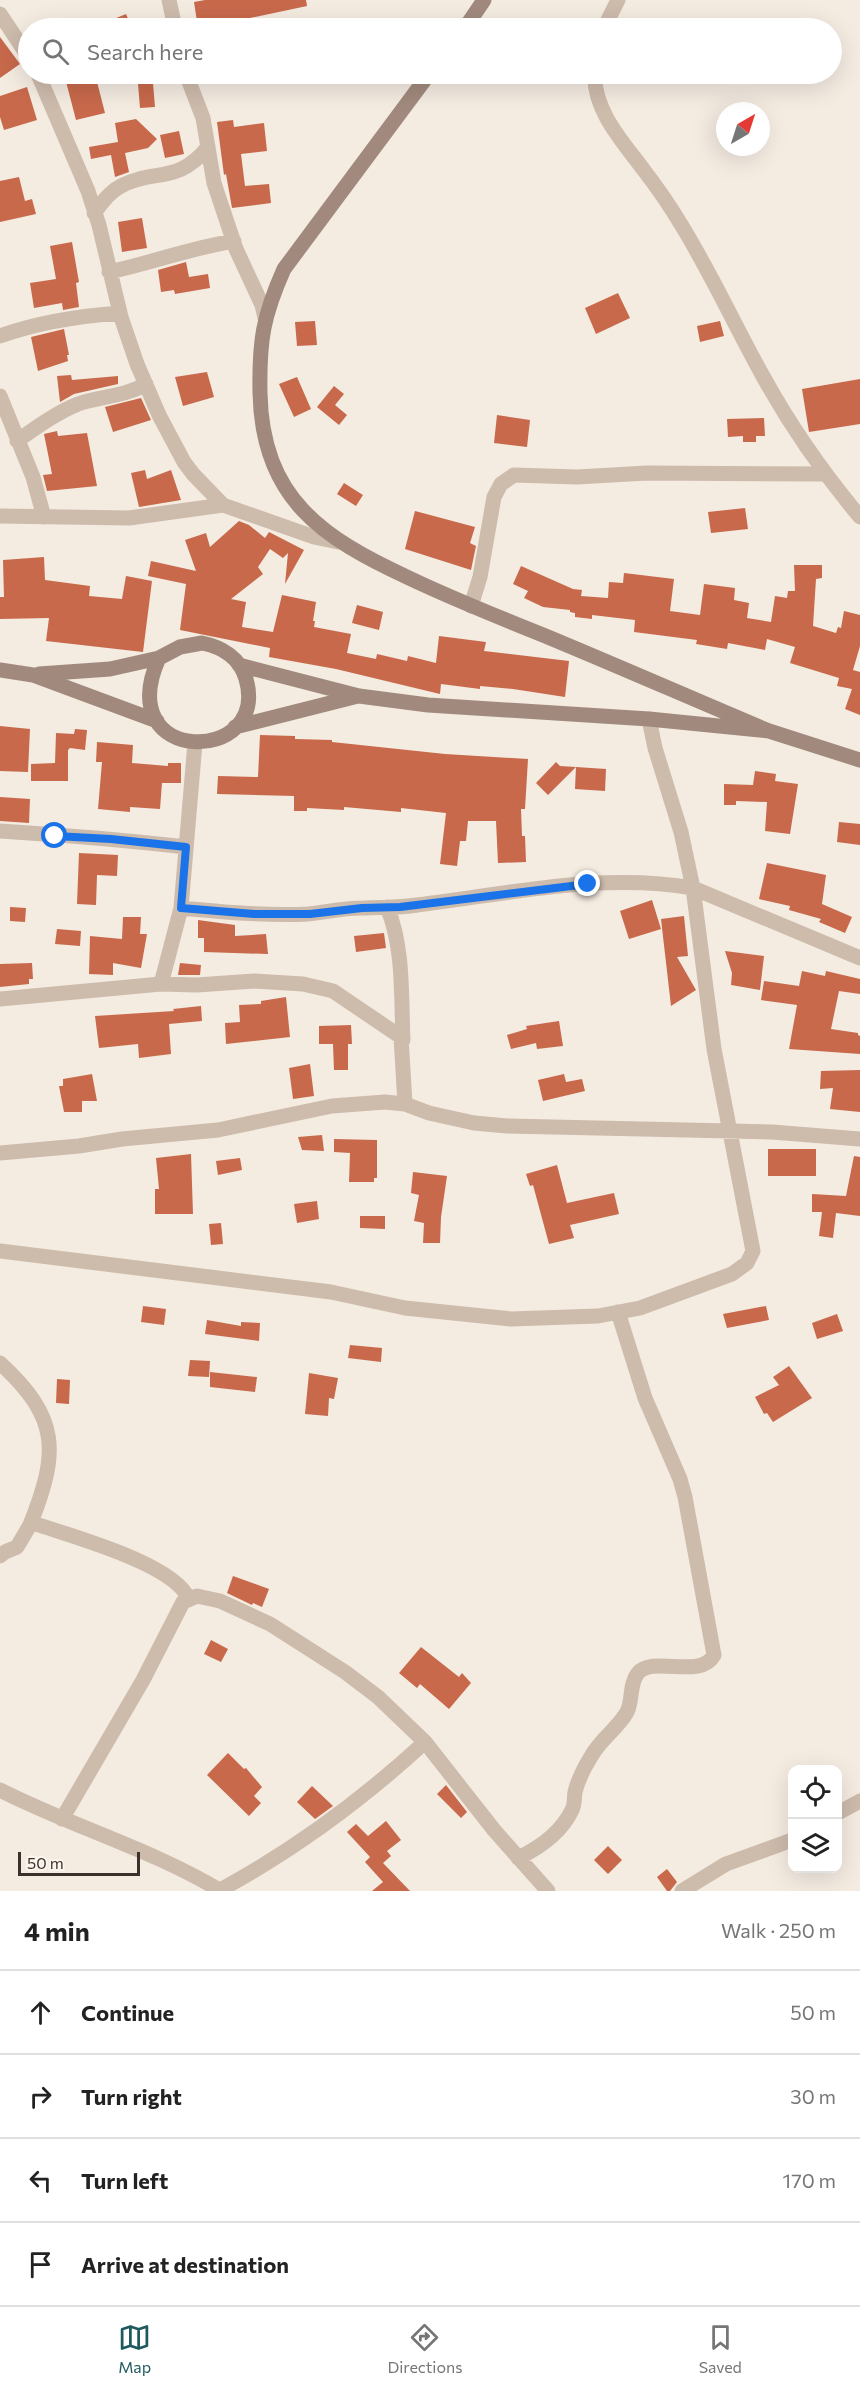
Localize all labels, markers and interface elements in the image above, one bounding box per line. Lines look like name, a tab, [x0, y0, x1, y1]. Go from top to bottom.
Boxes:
search box	[18, 18, 842, 84]
icon: search	[39, 35, 72, 68]
text: Search here	[87, 38, 203, 65]
north arrow	[716, 102, 770, 156]
route start	[41, 822, 67, 848]
route end	[574, 870, 600, 896]
map controls	[788, 1765, 842, 1873]
button: locate	[788, 1765, 842, 1819]
button: layers	[788, 1819, 842, 1873]
scale bar	[18, 1849, 140, 1876]
text: 50 m	[27, 1853, 64, 1872]
text: 4 min	[24, 1915, 90, 1946]
text: Walk · 250 m	[721, 1918, 836, 1942]
icon: ahead	[24, 1996, 57, 2029]
text: Continue	[81, 1999, 174, 2026]
text: 50 m	[790, 2000, 836, 2024]
icon: right	[24, 2080, 57, 2113]
text: Turn right	[81, 2083, 182, 2110]
text: 30 m	[790, 2084, 836, 2108]
icon: left	[24, 2164, 57, 2197]
text: Turn left	[81, 2167, 168, 2194]
text: 170 m	[783, 2168, 836, 2192]
icon: arrive	[24, 2248, 57, 2281]
text: Arrive at destination	[81, 2251, 289, 2278]
tab: Map	[118, 2321, 151, 2376]
tab: Directions	[387, 2321, 462, 2376]
tab: Saved	[699, 2321, 742, 2376]

